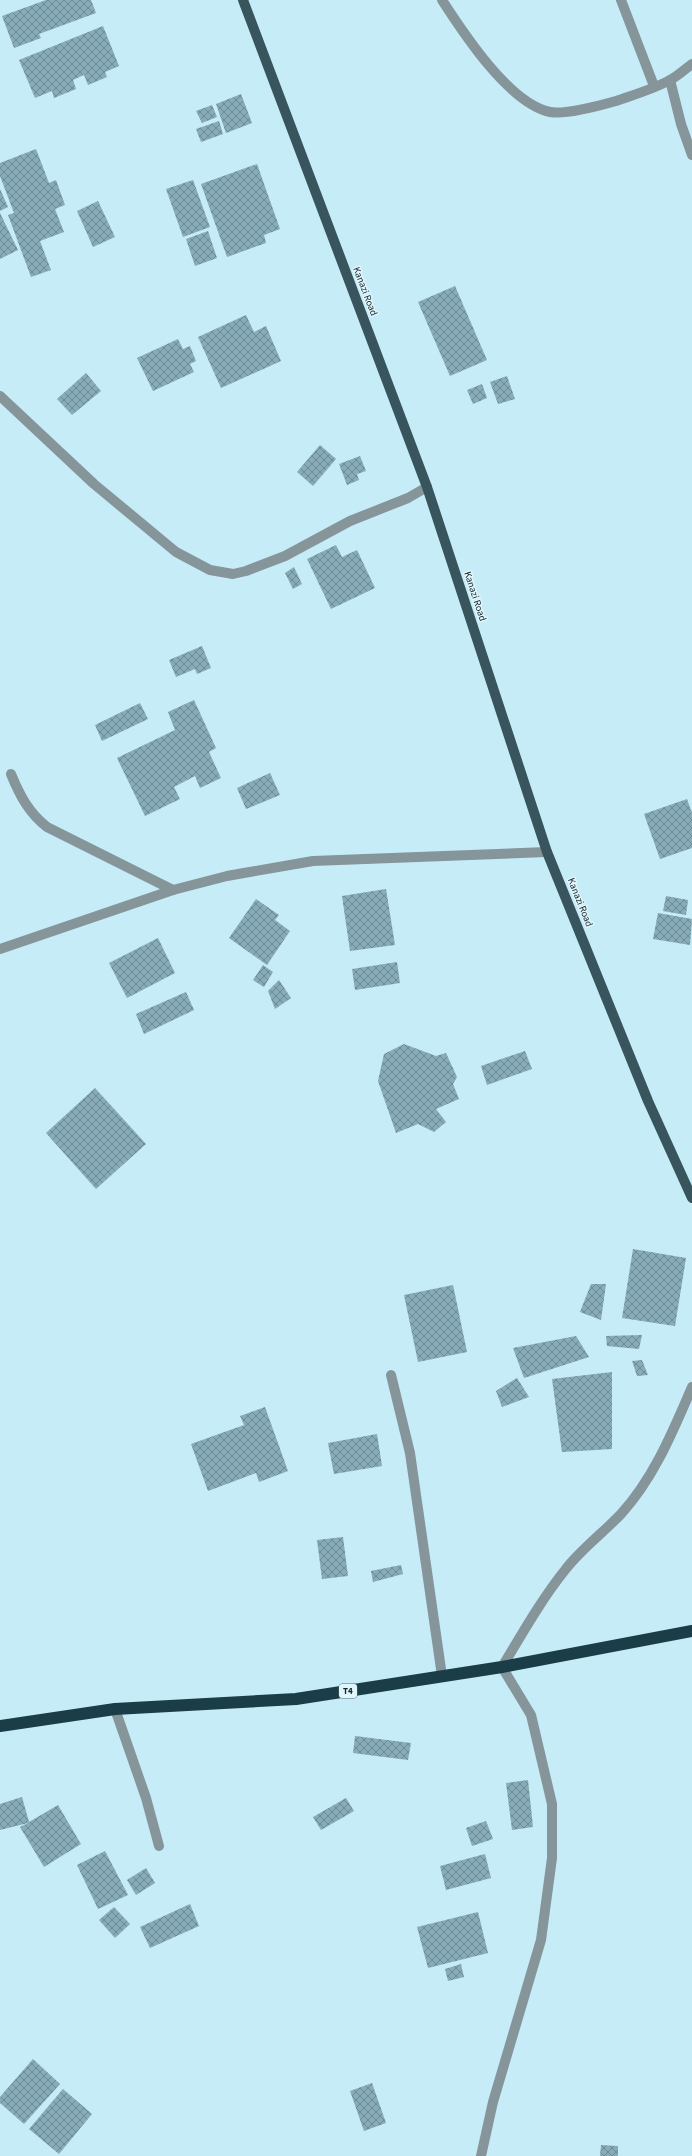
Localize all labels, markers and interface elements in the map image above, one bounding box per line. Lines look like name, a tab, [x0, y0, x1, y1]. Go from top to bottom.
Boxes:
street label: Kanazi Road	[349, 265, 381, 318]
street label: Kanazi Road	[460, 570, 490, 623]
street label: Kanazi Road	[564, 876, 596, 929]
road number: T4	[339, 1684, 357, 1698]

